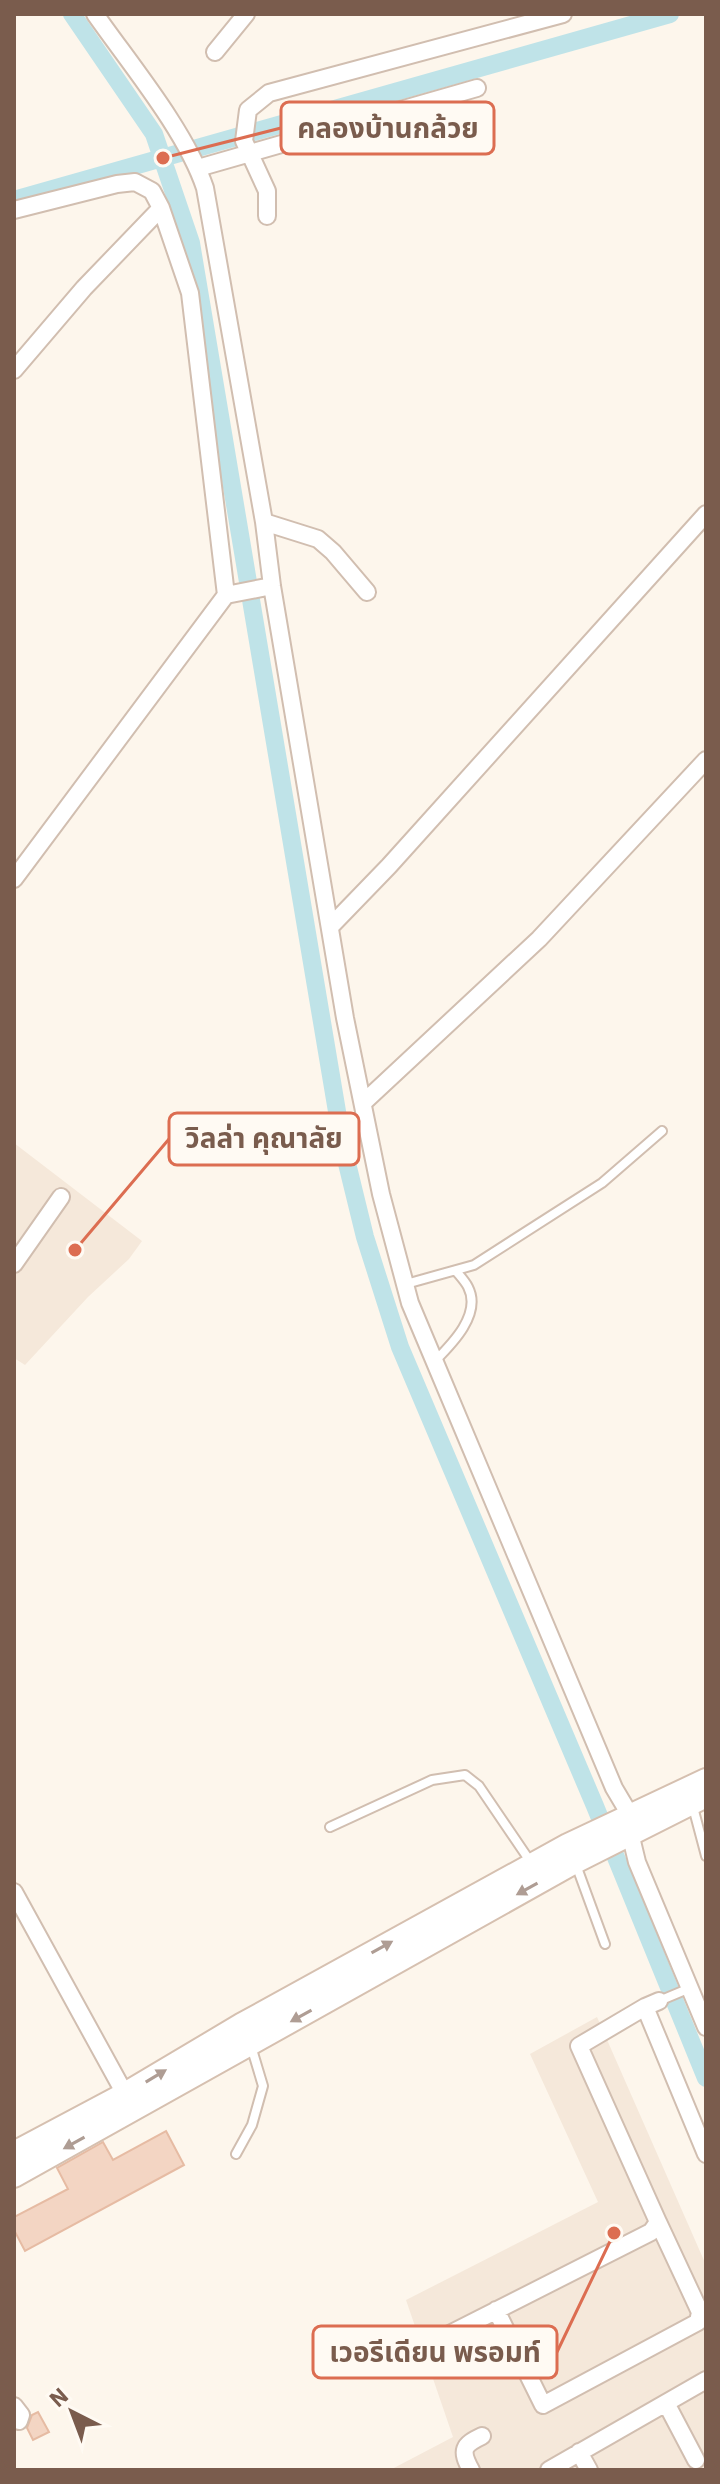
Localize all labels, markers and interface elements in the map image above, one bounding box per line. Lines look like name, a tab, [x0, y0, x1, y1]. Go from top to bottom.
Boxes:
callout: คลองบ้านกล้วย	[281, 102, 494, 154]
text: คลองบ้านกล้วย	[297, 109, 479, 146]
callout: วิลล่า คุณาลัย	[169, 1113, 359, 1165]
text: วิลล่า คุณาลัย	[184, 1119, 343, 1156]
one-way arrow	[516, 1881, 538, 1895]
one-way arrow	[371, 1941, 394, 1954]
one-way arrow	[290, 2009, 312, 2023]
one-way arrow	[145, 2069, 168, 2083]
one-way arrow	[63, 2136, 85, 2150]
callout: เวอรีเดียน พรอมท์	[313, 2326, 557, 2378]
text: เวอรีเดียน พรอมท์	[329, 2333, 541, 2370]
north arrow	[32, 2372, 112, 2452]
text: N	[43, 2381, 74, 2413]

